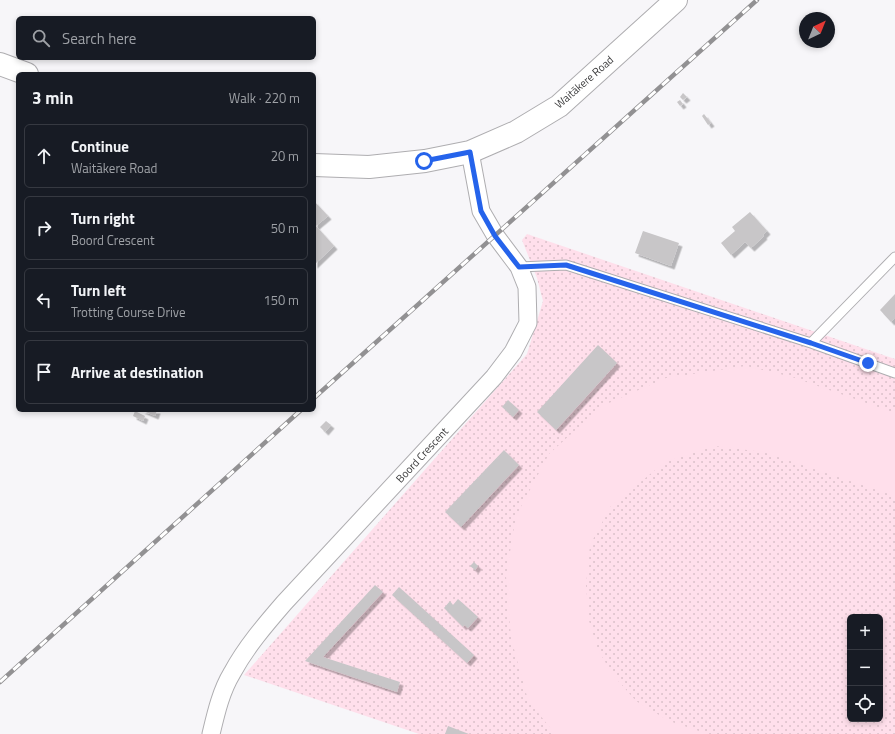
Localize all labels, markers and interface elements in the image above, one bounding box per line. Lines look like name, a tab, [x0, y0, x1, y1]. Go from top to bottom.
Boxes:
north arrow	[799, 12, 835, 48]
search box	[16, 16, 316, 60]
icon: search	[30, 27, 52, 49]
text: Search here	[62, 27, 136, 50]
street label: Waitākere Road	[551, 52, 617, 112]
text: 3 min	[32, 85, 73, 111]
text: Walk · 220 m	[229, 88, 300, 108]
text: Continue	[71, 135, 129, 158]
icon: ahead	[33, 145, 55, 167]
text: 20 m	[271, 146, 299, 166]
route start	[415, 152, 433, 170]
text: Waitākere Road	[71, 158, 157, 178]
text: Turn right	[71, 207, 135, 230]
icon: right	[33, 217, 55, 239]
text: 50 m	[271, 218, 299, 238]
text: Boord Crescent	[71, 230, 154, 250]
text: Turn left	[71, 279, 126, 302]
icon: left	[33, 289, 55, 311]
text: 150 m	[263, 290, 299, 310]
text: Trotting Course Drive	[71, 302, 186, 322]
route end	[859, 354, 877, 372]
icon: arrive	[33, 361, 55, 383]
text: Arrive at destination	[71, 361, 204, 384]
street label: Boord Crescent	[392, 424, 452, 486]
map controls	[847, 614, 883, 722]
button: +	[847, 614, 883, 650]
button: −	[847, 650, 883, 686]
button: locate	[847, 686, 883, 722]

